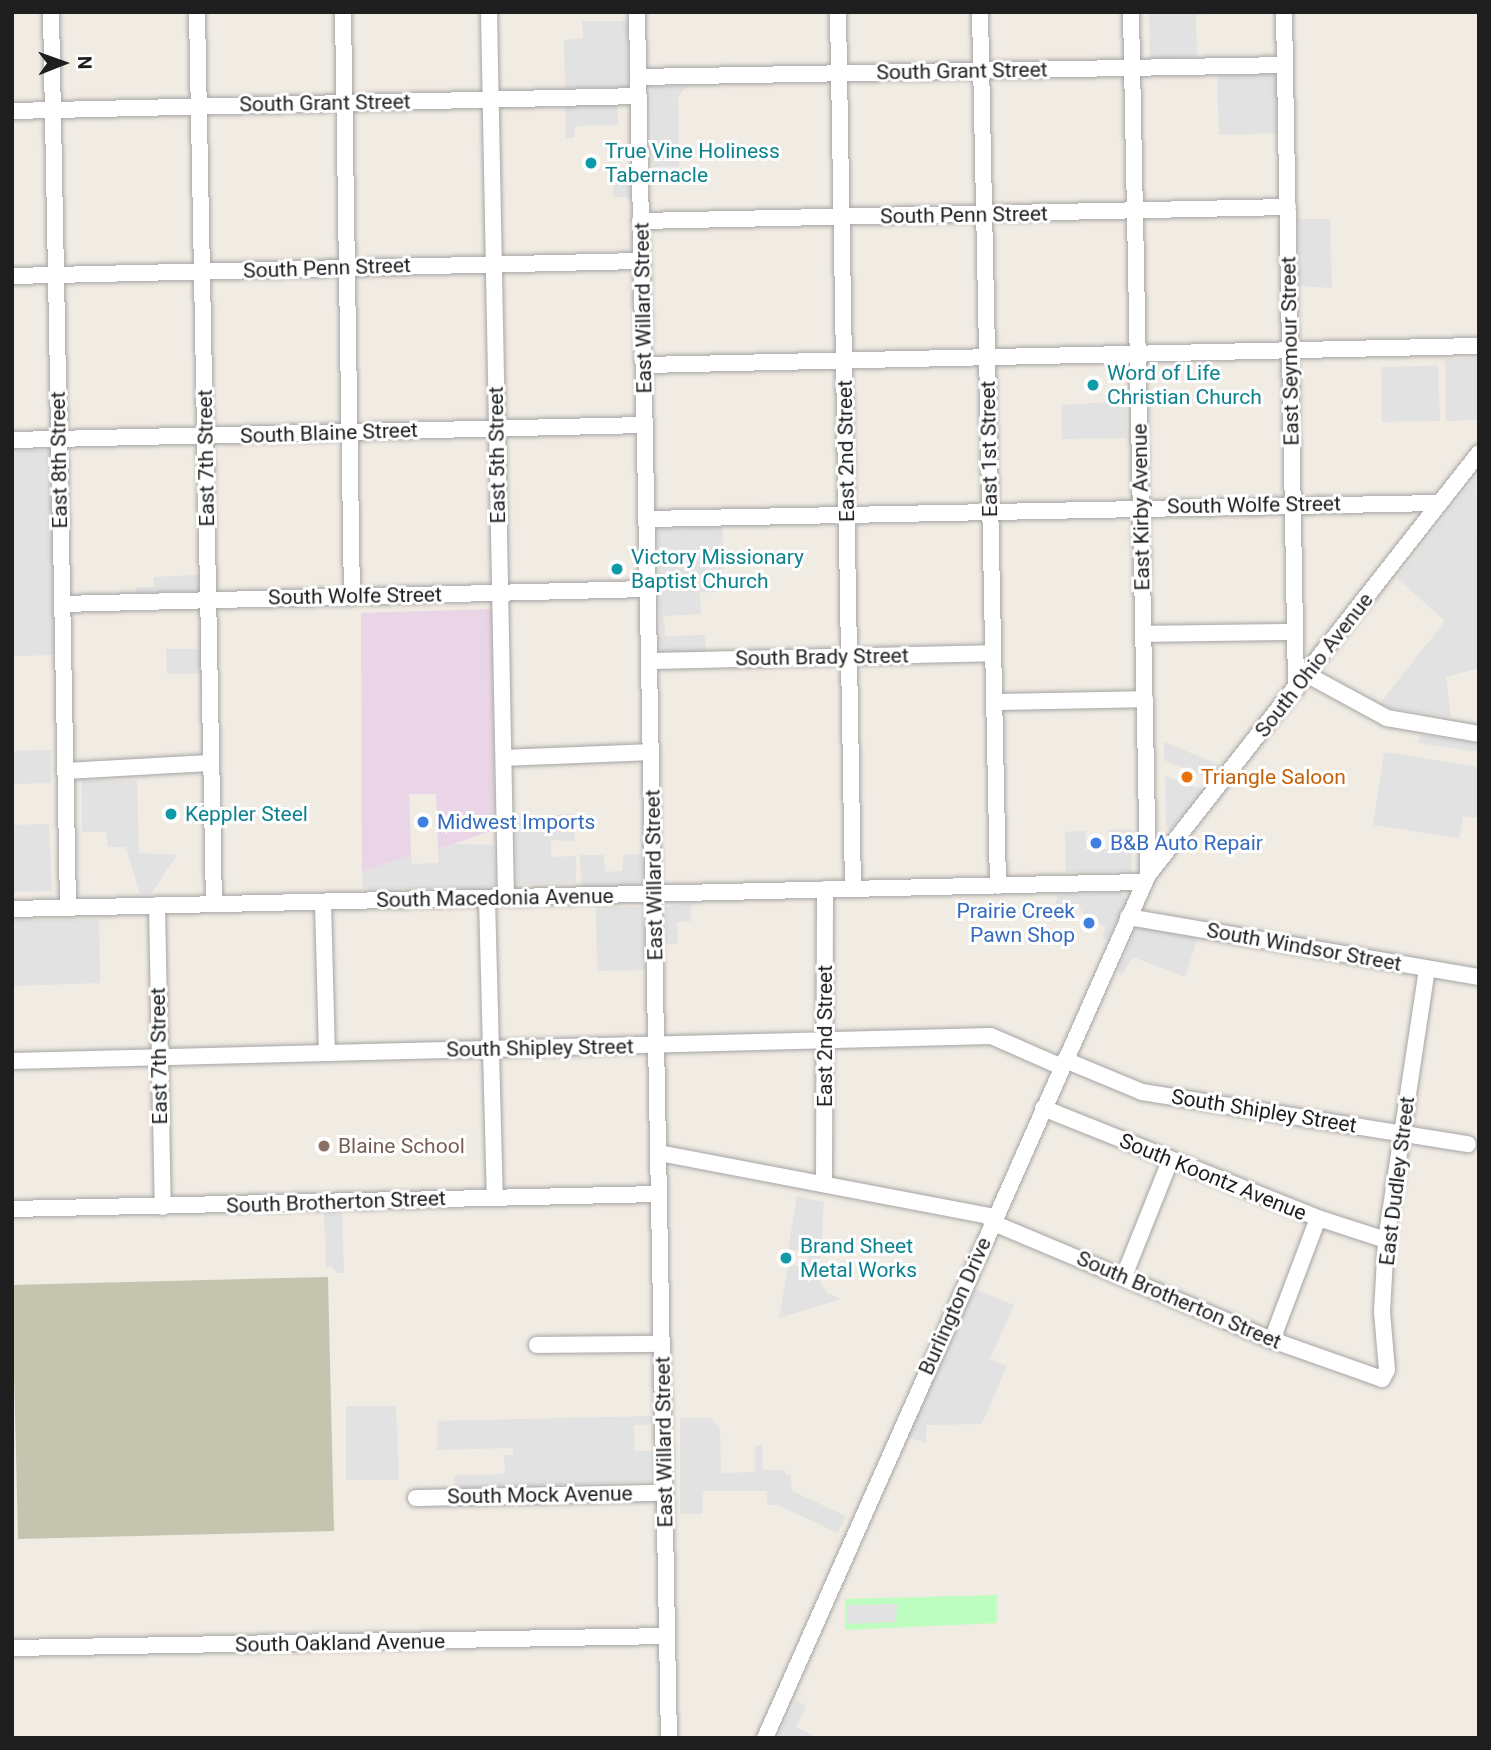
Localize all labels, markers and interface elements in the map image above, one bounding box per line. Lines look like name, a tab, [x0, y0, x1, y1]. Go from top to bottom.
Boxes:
north arrow	[28, 28, 98, 98]
text: N	[73, 56, 96, 70]
street label: South Grant Street	[876, 57, 1048, 85]
street label: South Grant Street	[239, 89, 411, 117]
place label: True Vine Holiness Tabernacle	[605, 138, 780, 188]
marker: True Vine Holiness Tabernacle	[583, 155, 599, 171]
street label: South Penn Street	[880, 201, 1048, 229]
street label: East Willard Street	[629, 222, 657, 394]
street label: South Penn Street	[243, 252, 411, 284]
street label: East Seymour Street	[1276, 256, 1304, 446]
place label: Word of Life Christian Church	[1107, 360, 1262, 410]
marker: Word of Life Christian Church	[1085, 377, 1101, 393]
street label: East 2nd Street	[832, 380, 860, 522]
street label: East 1st Street	[975, 381, 1003, 517]
street label: East 5th Street	[483, 386, 511, 524]
street label: East 7th Street	[192, 389, 220, 527]
street label: East 8th Street	[45, 391, 73, 529]
street label: South Blaine Street	[240, 417, 418, 449]
street label: East Kirby Avenue	[1127, 423, 1155, 591]
street label: South Wolfe Street	[1167, 491, 1341, 519]
place label: Victory Missionary Baptist Church	[631, 544, 804, 594]
marker: Victory Missionary Baptist Church	[609, 561, 625, 577]
street label: South Wolfe Street	[268, 582, 442, 610]
street label: South Ohio Avenue	[1250, 588, 1378, 742]
street label: South Brady Street	[735, 643, 909, 671]
place label: Triangle Saloon	[1201, 764, 1346, 790]
marker: Triangle Saloon	[1179, 769, 1195, 785]
street label: East Willard Street	[640, 789, 668, 961]
place label: Keppler Steel	[185, 801, 308, 827]
marker: Keppler Steel	[163, 806, 179, 822]
place label: Midwest Imports	[437, 809, 595, 835]
marker: Midwest Imports	[415, 814, 431, 830]
place label: B&B Auto Repair	[1110, 830, 1263, 856]
marker: B&B Auto Repair	[1088, 835, 1104, 851]
street label: South Macedonia Avenue	[376, 883, 614, 913]
place label: Prairie Creek Pawn Shop	[956, 898, 1075, 948]
marker: Prairie Creek Pawn Shop	[1081, 915, 1097, 931]
street label: South Windsor Street	[1205, 917, 1403, 977]
street label: East 2nd Street	[812, 965, 838, 1107]
street label: East 7th Street	[145, 987, 173, 1125]
street label: South Shipley Street	[446, 1034, 634, 1062]
street label: South Shipley Street	[1170, 1084, 1358, 1138]
street label: East Dudley Street	[1374, 1095, 1420, 1267]
street label: South Koontz Avenue	[1116, 1128, 1310, 1226]
place label: Blaine School	[338, 1133, 465, 1159]
marker: Blaine School	[316, 1138, 332, 1154]
street label: South Brotherton Street	[226, 1186, 446, 1218]
place label: Brand Sheet Metal Works	[800, 1233, 917, 1283]
street label: Burlington Drive	[913, 1233, 997, 1379]
street label: South Brotherton Street	[1073, 1245, 1285, 1355]
marker: Brand Sheet Metal Works	[778, 1250, 794, 1266]
street label: East Willard Street	[650, 1356, 678, 1528]
street label: South Mock Avenue	[447, 1481, 633, 1509]
street label: South Oakland Avenue	[235, 1629, 445, 1657]

